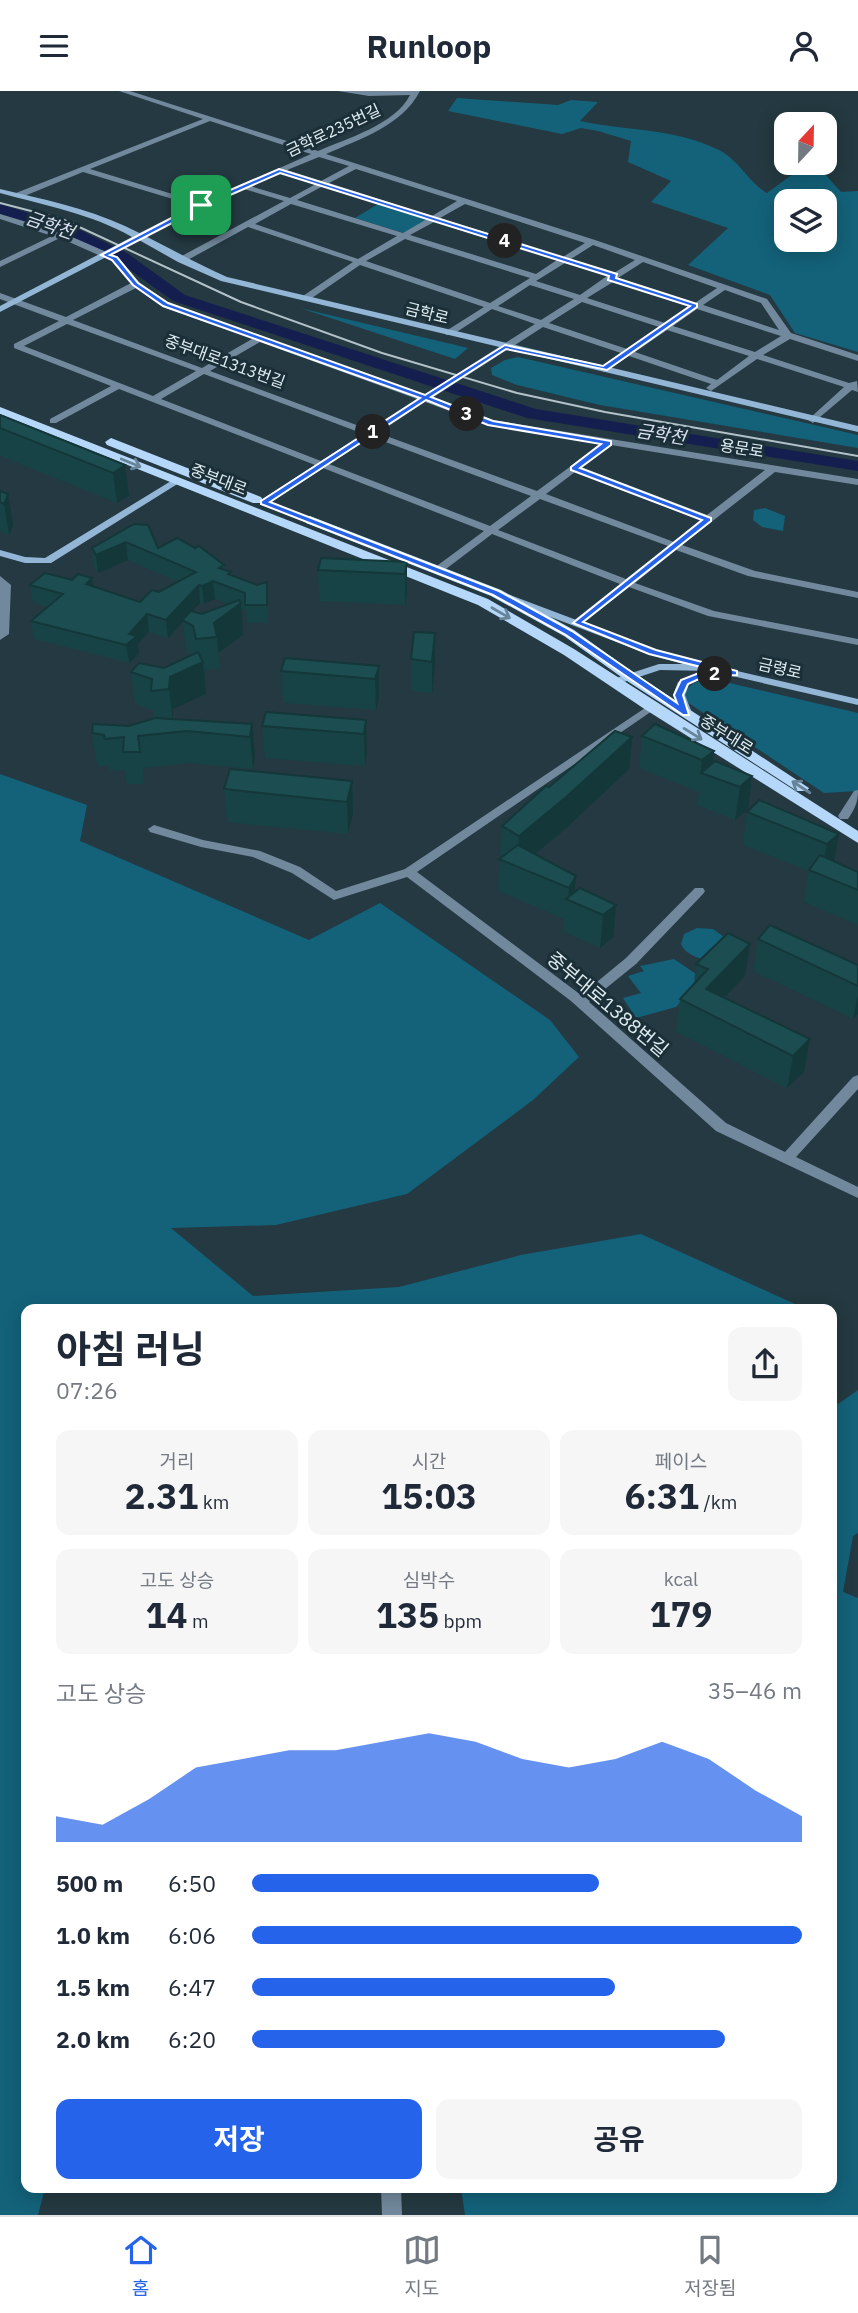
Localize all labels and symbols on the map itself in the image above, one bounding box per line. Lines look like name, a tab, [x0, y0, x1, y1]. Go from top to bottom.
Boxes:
street label: 금학로235번길	[282, 99, 384, 161]
north arrow	[774, 112, 836, 175]
pin	[171, 175, 231, 235]
water label: 금학천	[23, 206, 80, 245]
pin: 4	[488, 223, 522, 259]
street label: 금학로	[403, 298, 451, 328]
street label: 중부대로1313번길	[162, 330, 288, 392]
pin: 3	[449, 397, 484, 431]
pin: 1	[356, 415, 390, 449]
water label: 금학천	[635, 419, 690, 450]
street label: 용문로	[719, 435, 766, 461]
one-way arrow	[120, 458, 142, 471]
street label: 중부대로	[188, 459, 250, 499]
one-way arrow	[491, 606, 511, 620]
street label: 금령로	[756, 653, 804, 683]
pin: 2	[698, 657, 732, 691]
street label: 중부대로	[697, 710, 757, 758]
one-way arrow	[683, 727, 703, 741]
one-way arrow	[791, 780, 811, 794]
street label: 중부대로1388번길	[543, 946, 673, 1062]

